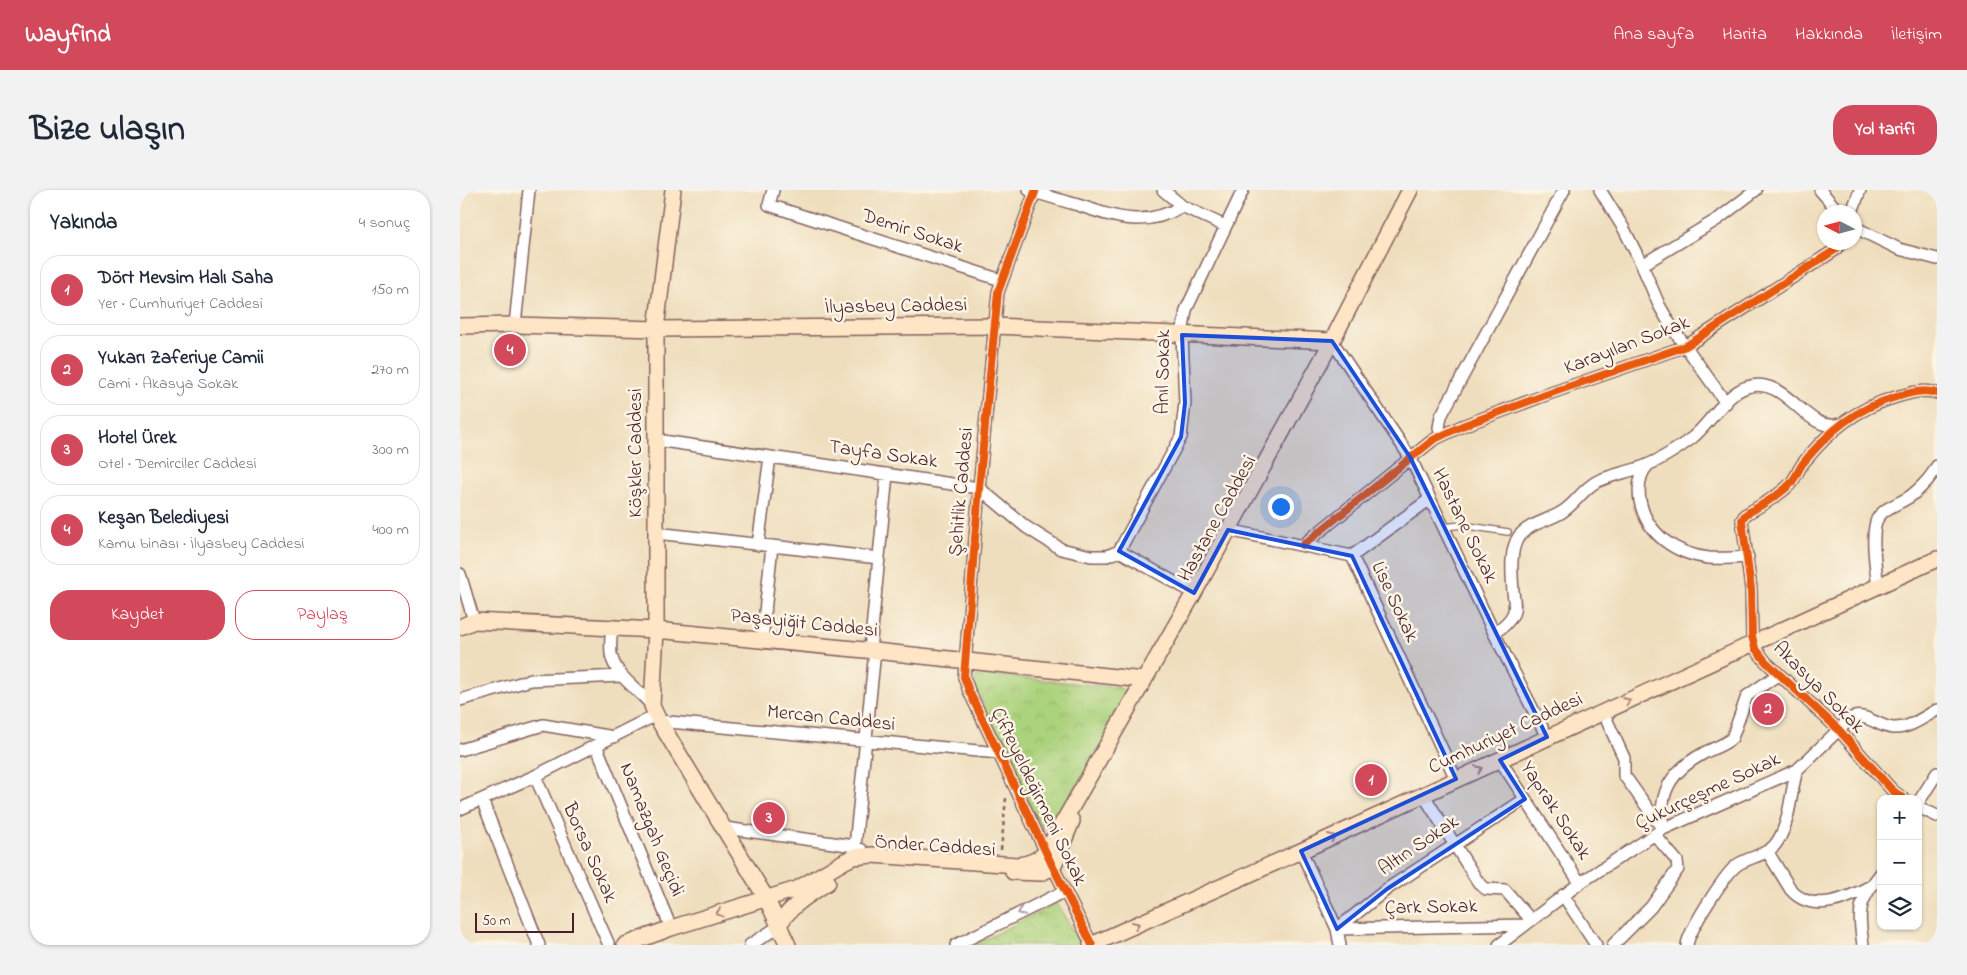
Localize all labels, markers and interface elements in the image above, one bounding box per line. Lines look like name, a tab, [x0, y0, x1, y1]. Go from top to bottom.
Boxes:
text: Wayfind	[25, 18, 111, 53]
text: Ana sayfa	[1613, 22, 1694, 48]
text: Harita	[1722, 22, 1767, 48]
text: Hakkında	[1795, 22, 1863, 48]
text: İletişim	[1891, 22, 1942, 48]
text: Bize ulaşın	[30, 105, 185, 156]
button: Yol tarifi	[1833, 105, 1937, 155]
street label: Demir Sokak	[857, 202, 967, 262]
north arrow	[1817, 205, 1862, 250]
text: Yakında	[50, 208, 117, 238]
text: 4 sonuç	[359, 211, 410, 235]
text: Dört Mevsim Halı Saha	[98, 265, 273, 292]
text: 1	[64, 278, 70, 302]
text: 150 m	[371, 278, 409, 302]
street label: İlyasbey Caddesi	[824, 291, 968, 323]
text: Yer · Cumhuriyet Caddesi	[98, 292, 263, 316]
street label: Karayılan Sokak	[1560, 309, 1694, 383]
street label: Anıl Sokak	[1149, 329, 1179, 415]
pin: 4	[494, 331, 526, 369]
text: Yukarı Zaferiye Camii	[98, 345, 264, 372]
text: 2	[63, 358, 71, 382]
text: 270 m	[371, 358, 409, 382]
text: Cami · Akasya Sokak	[98, 372, 238, 396]
street label: Köşkler Caddesi	[622, 388, 651, 518]
text: Hotel Ürek	[98, 425, 177, 452]
street label: Şehitlik Caddesi	[942, 426, 982, 558]
street label: Tayfa Sokak	[827, 433, 939, 477]
text: 3	[64, 438, 70, 462]
text: 300 m	[372, 438, 409, 462]
street label: Hastane Caddesi	[1171, 450, 1265, 588]
text: Otel · Demirciler Caddesi	[98, 452, 257, 476]
street label: Hastane Sokak	[1424, 464, 1505, 589]
your location	[1268, 494, 1294, 520]
text: Keşan Belediyesi	[98, 505, 229, 532]
text: 4	[64, 518, 70, 542]
text: 400 m	[372, 518, 409, 542]
text: Kamu binası · İlyasbey Caddesi	[98, 532, 304, 556]
street label: Lise Sokak	[1363, 557, 1425, 647]
button: Kaydet	[50, 590, 225, 640]
button: Paylaş	[235, 590, 410, 640]
street label: Paşayiğit Caddesi	[729, 602, 879, 647]
street label: Akasya Sokak	[1765, 635, 1871, 741]
street label: Cumhuriyet Caddesi	[1424, 685, 1588, 783]
pin: 2	[1752, 690, 1784, 728]
one-way arrow	[1622, 696, 1631, 707]
street label: Mercan Caddesi	[765, 698, 897, 740]
street label: Çifteyeldeğirmeni Sokak	[981, 703, 1094, 892]
street label: Çukurçeşme Sokak	[1631, 746, 1786, 838]
street label: Yaprak Sokak	[1512, 756, 1598, 866]
street label: Namazgah Geçidi	[610, 759, 691, 902]
pin: 1	[1355, 761, 1387, 799]
one-way arrow	[1474, 764, 1483, 775]
map controls	[1877, 795, 1922, 930]
button: +	[1877, 795, 1922, 840]
street label: Borsa Sokak	[554, 797, 624, 908]
pin: 3	[753, 799, 785, 837]
street label: Altın Sokak	[1373, 808, 1465, 884]
street label: Önder Caddesi	[873, 828, 997, 866]
one-way arrow	[1327, 833, 1336, 843]
button: −	[1877, 840, 1922, 885]
button: layers	[1877, 885, 1922, 930]
street label: Çark Sokak	[1384, 893, 1478, 923]
one-way arrow	[1018, 906, 1027, 916]
one-way arrow	[716, 907, 724, 917]
scale bar	[475, 910, 574, 933]
text: 50 m	[482, 911, 510, 932]
one-way arrow	[1131, 921, 1140, 932]

